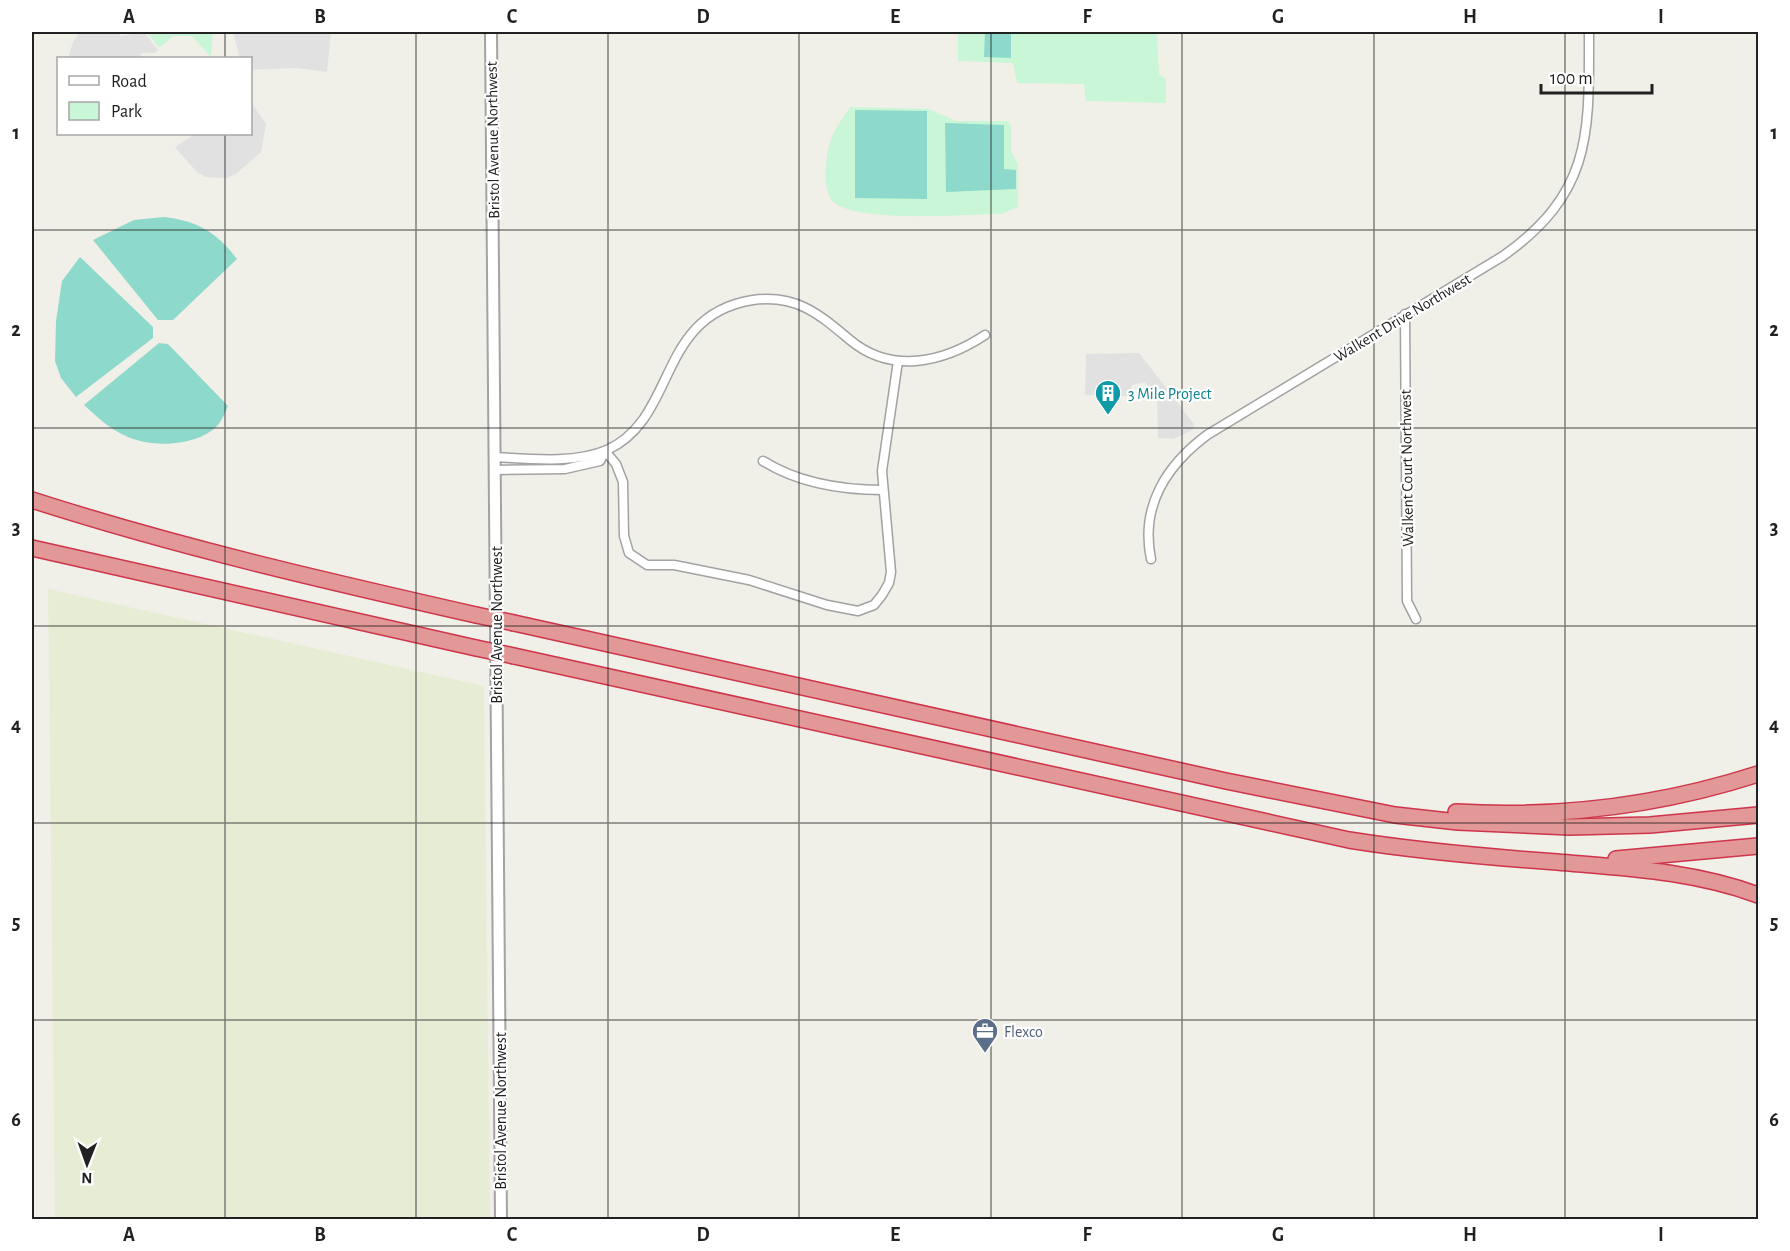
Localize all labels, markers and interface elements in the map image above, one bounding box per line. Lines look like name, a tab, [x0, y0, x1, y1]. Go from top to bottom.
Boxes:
text: A	[123, 7, 135, 27]
text: B	[314, 7, 326, 27]
text: C	[507, 7, 518, 27]
text: D	[696, 7, 710, 27]
text: E	[890, 7, 900, 27]
text: F	[1082, 7, 1092, 27]
text: G	[1272, 7, 1284, 27]
text: H	[1463, 7, 1477, 27]
text: I	[1658, 7, 1664, 27]
legend	[57, 57, 252, 135]
scale bar	[1541, 57, 1652, 95]
street label: Bristol Avenue Northwest	[484, 61, 502, 219]
text: 100 m	[1550, 70, 1593, 88]
text: Road	[111, 73, 147, 91]
text: Park	[111, 103, 143, 121]
text: 1	[12, 123, 20, 143]
text: 1	[1770, 123, 1778, 143]
street label: Walkent Drive Northwest	[1331, 271, 1474, 365]
text: 2	[11, 320, 21, 340]
text: 2	[1769, 320, 1779, 340]
building icon: 3 Mile Project	[1093, 378, 1123, 416]
place label: 3 Mile Project	[1128, 386, 1212, 403]
street label: Walkent Court Northwest	[1398, 389, 1416, 547]
text: 3	[12, 518, 20, 538]
text: 3	[1770, 518, 1778, 538]
street label: Bristol Avenue Northwest	[489, 546, 505, 704]
text: 4	[11, 715, 21, 735]
text: 4	[1769, 715, 1779, 735]
text: 5	[12, 913, 20, 933]
text: 5	[1770, 913, 1778, 933]
office icon: Flexco	[970, 1016, 1000, 1054]
place label: Flexco	[1004, 1024, 1043, 1040]
street label: Bristol Avenue Northwest	[493, 1032, 509, 1190]
text: 6	[11, 1110, 21, 1130]
text: 6	[1769, 1110, 1779, 1130]
north arrow	[57, 1134, 117, 1194]
text: N	[81, 1170, 92, 1186]
text: A	[123, 1225, 135, 1245]
text: B	[314, 1225, 326, 1245]
text: C	[507, 1225, 518, 1245]
text: D	[696, 1225, 710, 1245]
text: E	[890, 1225, 900, 1245]
text: F	[1082, 1225, 1092, 1245]
text: G	[1272, 1225, 1284, 1245]
text: H	[1463, 1225, 1477, 1245]
text: I	[1658, 1225, 1664, 1245]

